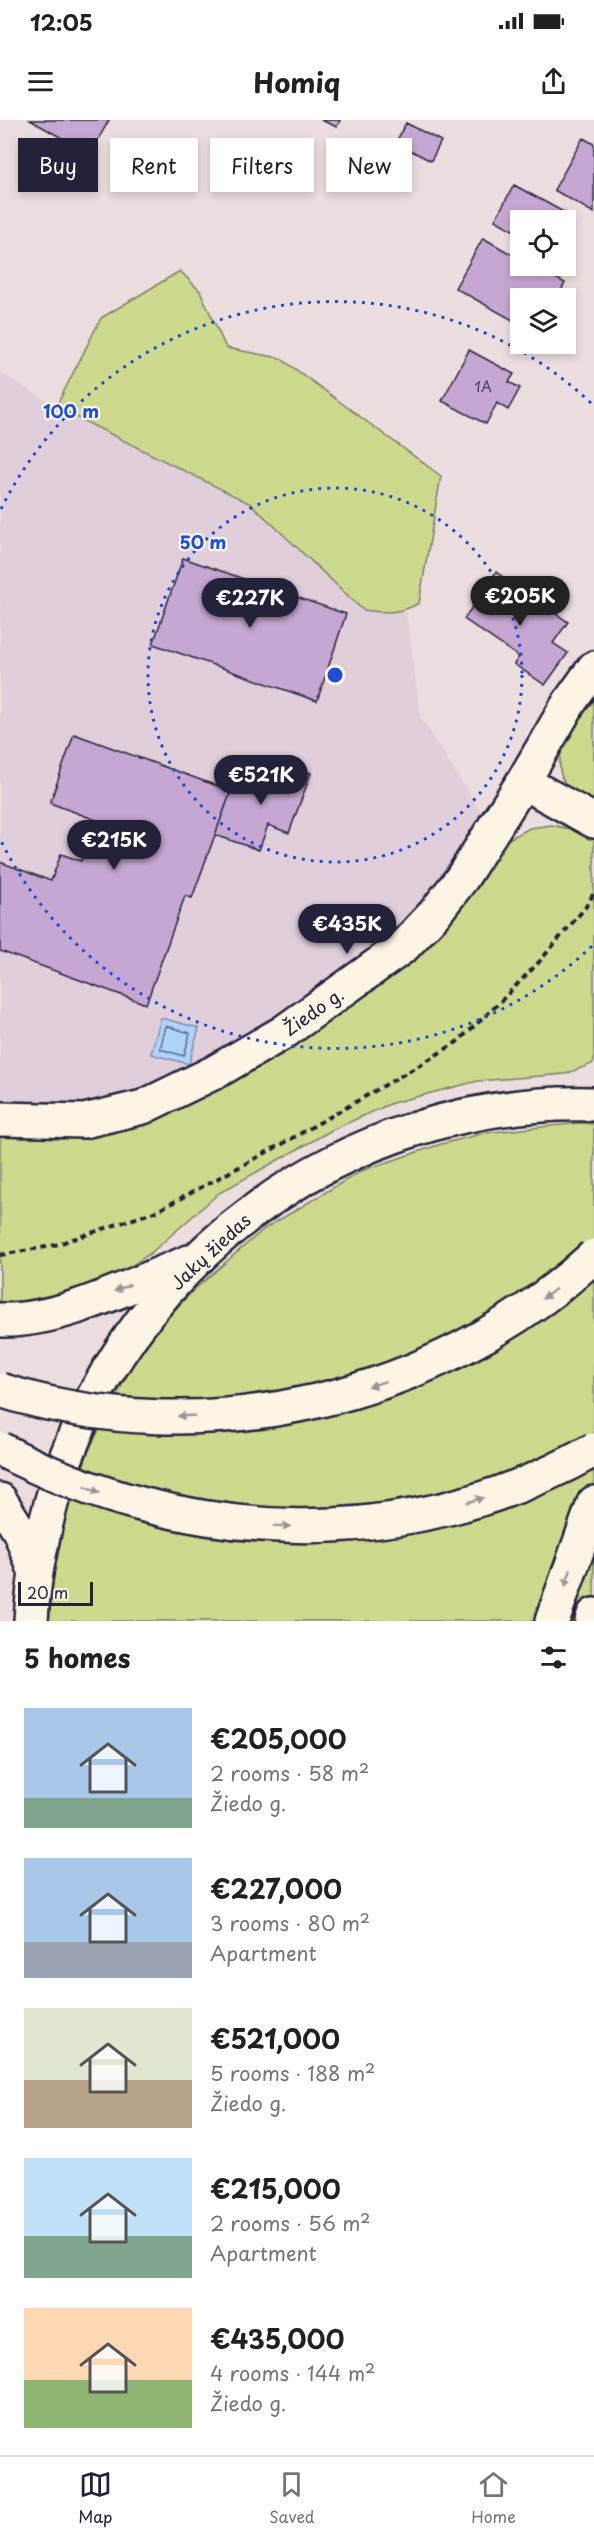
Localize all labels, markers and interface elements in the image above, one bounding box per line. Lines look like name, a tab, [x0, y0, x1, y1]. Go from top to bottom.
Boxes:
text: 12:05	[30, 5, 93, 38]
text: Homiq	[253, 61, 341, 102]
icon: menu	[24, 65, 57, 98]
icon: share	[537, 65, 570, 98]
chip: Buy	[18, 138, 98, 192]
chip: Rent	[110, 138, 198, 192]
chip: Filters	[210, 138, 314, 192]
chip: New	[326, 138, 412, 192]
map controls	[510, 210, 576, 354]
button: locate	[510, 210, 576, 276]
button: layers	[510, 288, 576, 354]
house number: 1A	[474, 374, 492, 397]
text: 100 m	[43, 397, 99, 424]
text: 50 m	[180, 528, 226, 555]
pin: €205K	[478, 576, 562, 627]
pin: €227K	[208, 578, 292, 629]
text: €205K	[485, 580, 555, 610]
text: €227K	[216, 582, 284, 612]
centre of rings	[325, 665, 345, 685]
pin: €521K	[219, 755, 303, 806]
text: €521K	[228, 759, 294, 789]
pin: €215K	[72, 820, 156, 871]
text: €215K	[81, 824, 147, 854]
pin: €435K	[305, 904, 389, 955]
text: €435K	[312, 908, 382, 938]
street label: Žiedo g.	[277, 980, 349, 1042]
street label: Jakų žiedas	[164, 1206, 256, 1296]
one-way arrow	[113, 1284, 131, 1293]
one-way arrow	[541, 1287, 557, 1300]
one-way arrow	[368, 1380, 386, 1389]
one-way arrow	[176, 1412, 195, 1421]
one-way arrow	[83, 1485, 101, 1495]
one-way arrow	[466, 1495, 484, 1504]
one-way arrow	[273, 1521, 292, 1531]
one-way arrow	[562, 1569, 572, 1587]
scale bar	[18, 1579, 93, 1606]
text: 20 m	[27, 1580, 68, 1604]
text: 5 homes	[24, 1638, 130, 1677]
icon: filters	[537, 1641, 570, 1674]
text: €205,000	[210, 1719, 347, 1758]
icon: home	[72, 1732, 144, 1804]
text: 2 rooms · 58 m²	[210, 1758, 369, 1788]
text: Žiedo g.	[210, 1788, 286, 1818]
text: €227,000	[210, 1869, 342, 1908]
icon: home	[72, 1882, 144, 1954]
text: 3 rooms · 80 m²	[210, 1908, 370, 1938]
text: Apartment	[210, 1938, 317, 1968]
text: €521,000	[210, 2019, 340, 2058]
icon: home	[72, 2032, 144, 2104]
text: 5 rooms · 188 m²	[210, 2058, 375, 2088]
text: Žiedo g.	[210, 2088, 286, 2118]
text: €215,000	[210, 2169, 341, 2208]
icon: home	[72, 2182, 144, 2254]
text: 2 rooms · 56 m²	[210, 2208, 371, 2238]
text: Apartment	[210, 2238, 317, 2268]
text: €435,000	[210, 2319, 345, 2358]
icon: home	[72, 2332, 144, 2404]
text: 4 rooms · 144 m²	[210, 2358, 375, 2388]
text: Žiedo g.	[210, 2388, 286, 2418]
tab: Map	[78, 2468, 113, 2528]
tab: Saved	[269, 2468, 315, 2528]
tab: Home	[471, 2468, 516, 2528]

